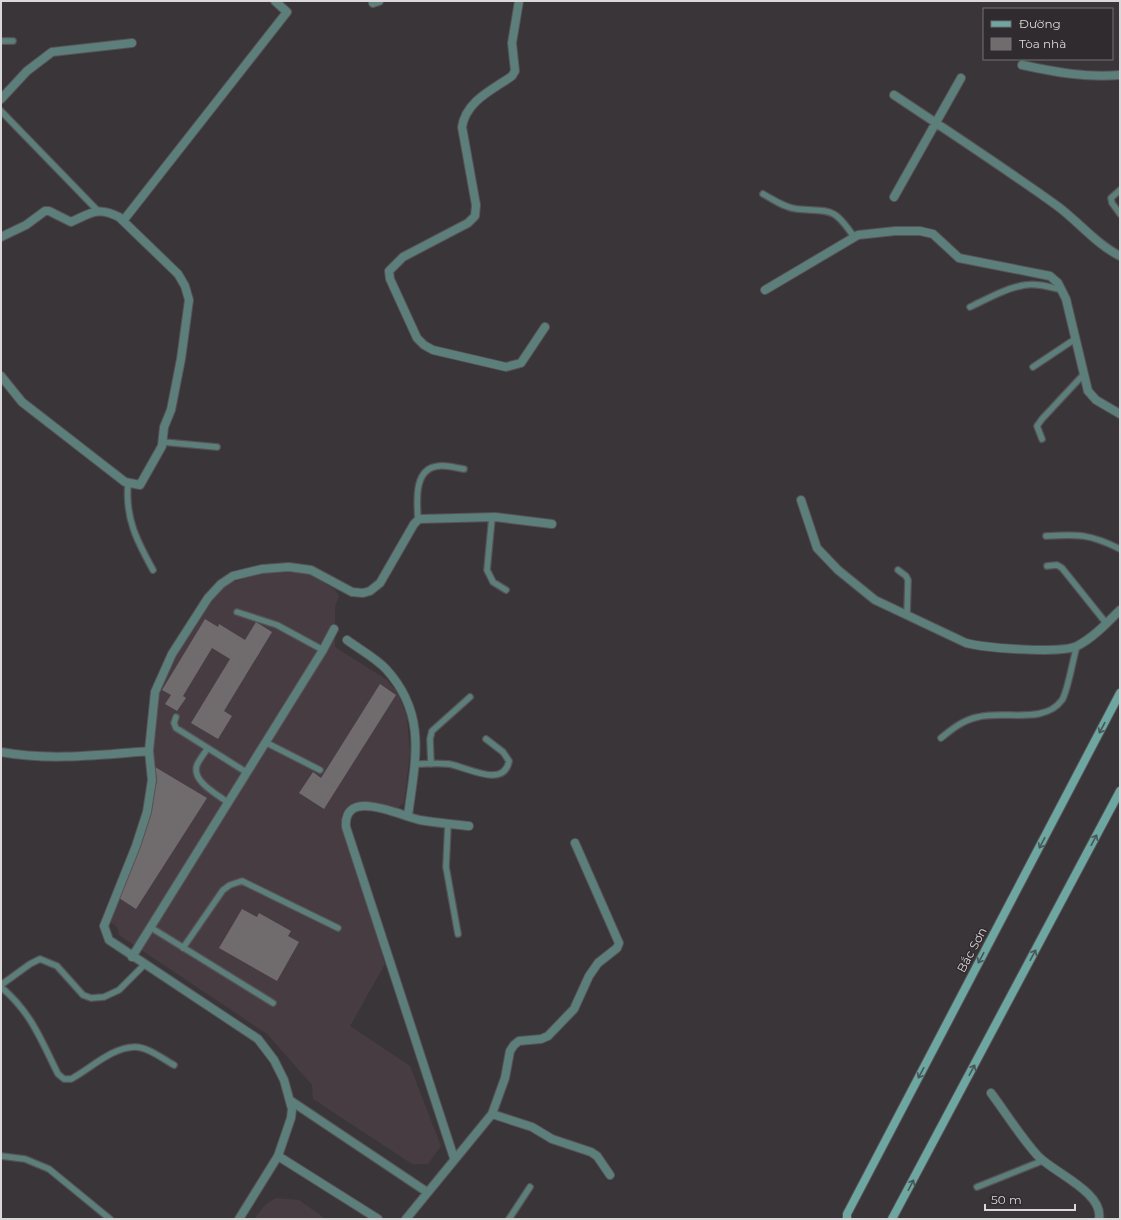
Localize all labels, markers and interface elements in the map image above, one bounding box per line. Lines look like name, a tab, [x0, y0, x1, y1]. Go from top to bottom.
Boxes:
legend	[983, 8, 1113, 60]
text: Đường	[1019, 16, 1061, 31]
text: Tòa nhà	[1019, 36, 1066, 51]
one-way arrow	[1098, 721, 1105, 733]
one-way arrow	[1091, 835, 1098, 847]
one-way arrow	[1037, 837, 1045, 849]
street label: Bắc Sơn	[953, 925, 990, 975]
one-way arrow	[1030, 949, 1037, 961]
one-way arrow	[977, 952, 984, 964]
one-way arrow	[968, 1064, 976, 1076]
one-way arrow	[917, 1067, 924, 1079]
one-way arrow	[907, 1179, 915, 1191]
scale bar	[985, 1186, 1075, 1212]
text: 50 m	[991, 1192, 1022, 1207]

